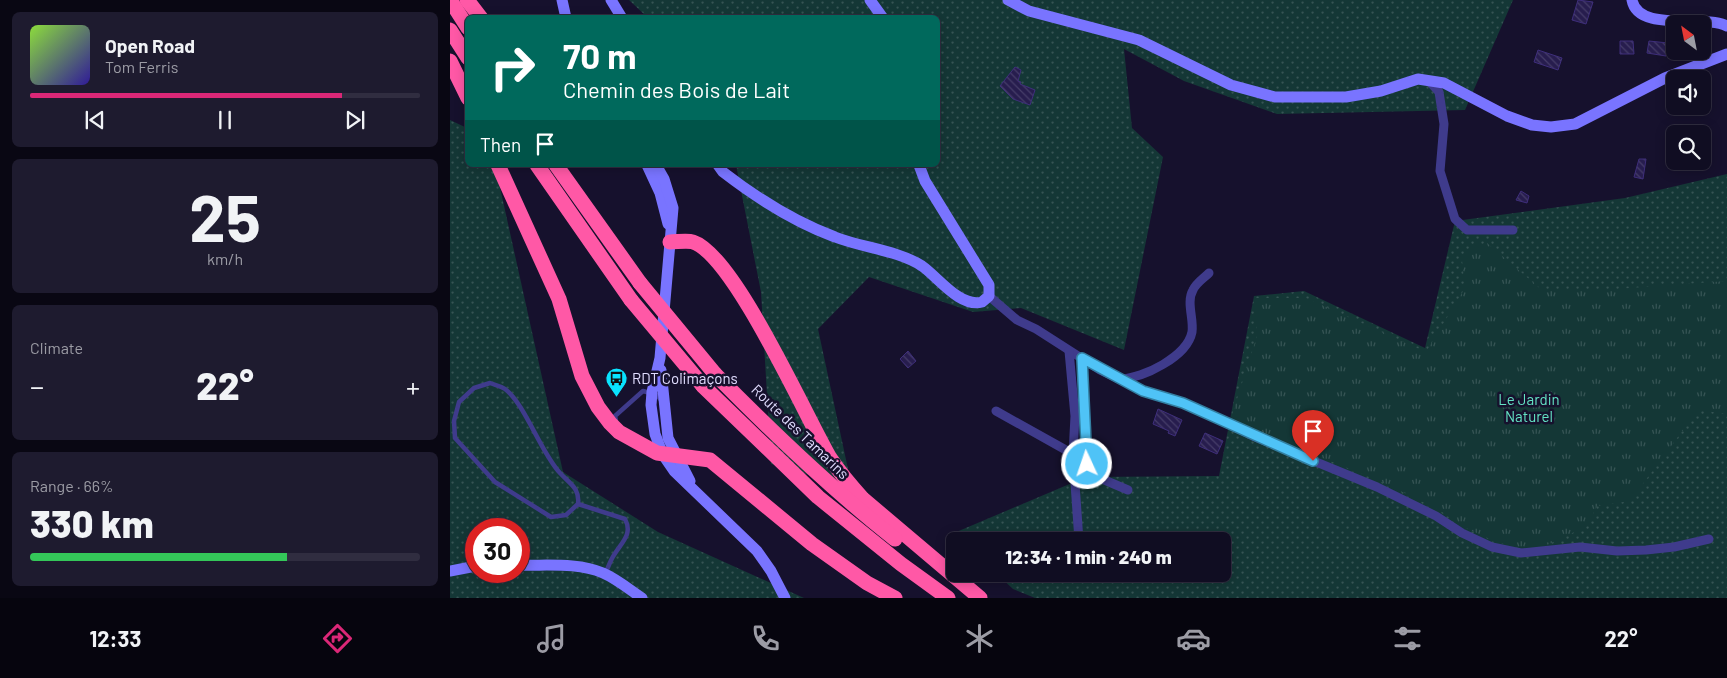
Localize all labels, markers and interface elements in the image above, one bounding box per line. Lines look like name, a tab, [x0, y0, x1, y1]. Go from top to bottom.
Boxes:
north arrow	[1666, 15, 1711, 60]
map controls	[1666, 15, 1711, 170]
text: Open Road	[105, 34, 195, 57]
text: 70 m	[563, 34, 637, 76]
icon: right	[480, 35, 545, 100]
text: Tom Ferris	[105, 57, 179, 76]
button: sound	[1666, 70, 1711, 115]
text: Chemin des Bois de Lait	[563, 76, 790, 102]
icon: previous	[81, 106, 109, 134]
icon: pause	[211, 106, 239, 134]
icon: next	[341, 106, 369, 134]
button: search	[1666, 125, 1711, 170]
icon: arrive	[531, 130, 559, 158]
text: Then	[480, 133, 521, 156]
text: 25	[189, 177, 261, 255]
text: km/h	[207, 249, 243, 268]
text: Climate	[30, 338, 83, 357]
text: 22°	[196, 362, 254, 408]
bus stop icon: RDT Colimaçons	[604, 367, 628, 398]
text: −	[30, 369, 44, 403]
text: +	[406, 369, 420, 403]
place label: RDT Colimaçons	[632, 369, 738, 387]
street label: Route des Tamarins	[748, 380, 853, 482]
park label: Le Jardin Naturel	[1498, 390, 1560, 425]
pin	[1292, 410, 1334, 461]
icon: arrive	[1299, 417, 1327, 445]
position arrow	[1060, 437, 1112, 489]
text: Range · 66%	[30, 476, 114, 495]
text: 330 km	[30, 500, 154, 546]
speed limit sign: 30	[465, 518, 530, 583]
text: 12:34 · 1 min · 240 m	[1005, 545, 1172, 568]
icon: directions	[320, 621, 355, 656]
icon: music	[534, 621, 569, 656]
icon: phone	[748, 621, 783, 656]
icon: climate	[962, 621, 997, 656]
icon: car	[1176, 621, 1211, 656]
icon: filters	[1390, 621, 1425, 656]
text: 12:33	[90, 625, 141, 651]
text: 22°	[1605, 625, 1637, 651]

